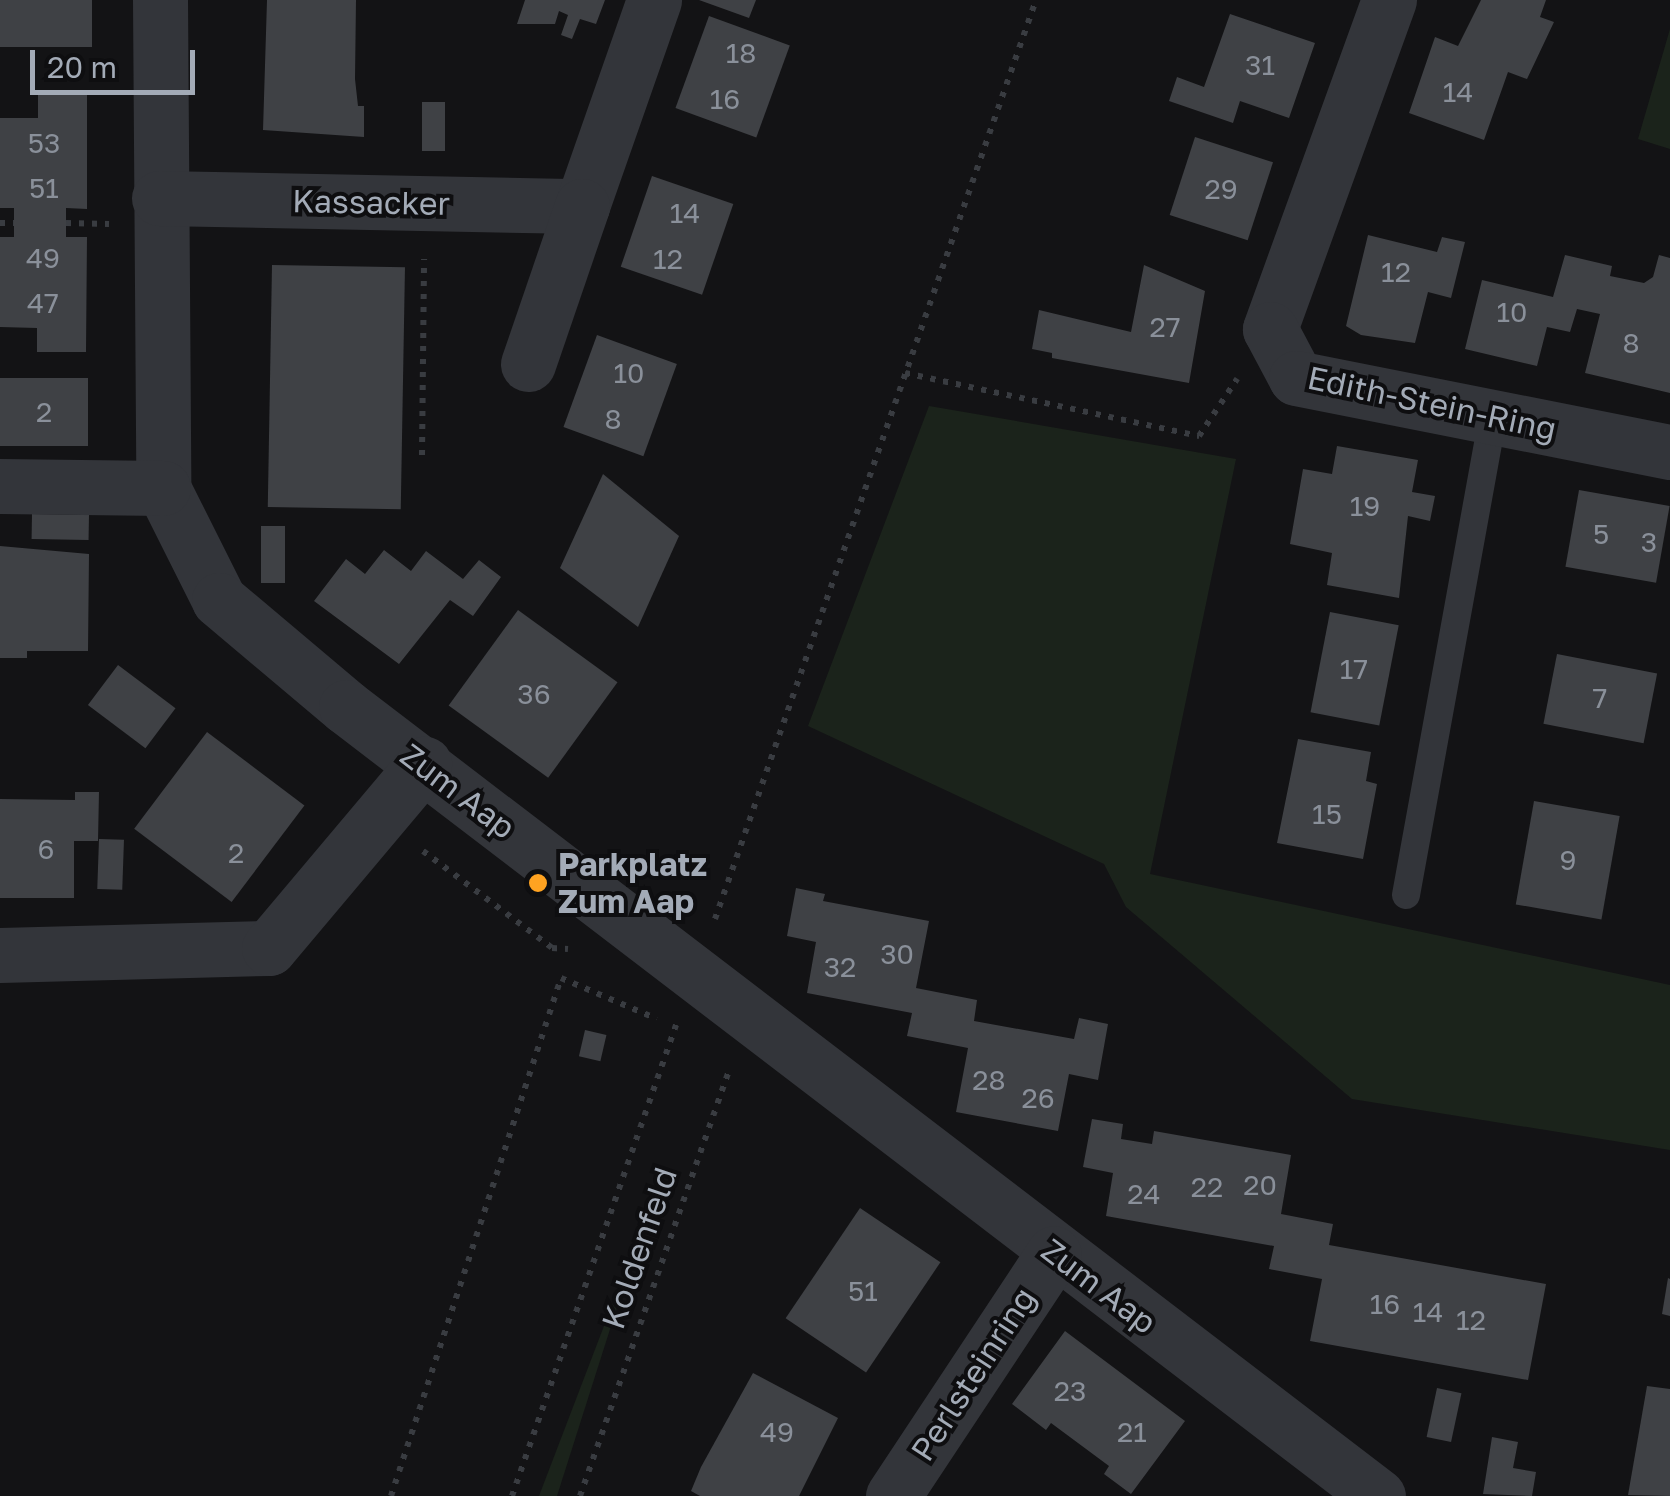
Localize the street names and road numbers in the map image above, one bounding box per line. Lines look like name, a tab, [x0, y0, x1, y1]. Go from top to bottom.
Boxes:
street label: Kassacker	[292, 181, 450, 223]
street label: Edith-Stein-Ring	[1304, 358, 1560, 448]
street label: Zum Aap	[393, 736, 523, 846]
street label: Koldenfeld	[593, 1162, 685, 1334]
street label: Zum Aap	[1034, 1231, 1164, 1341]
street label: Perlsteinring	[903, 1280, 1043, 1468]

